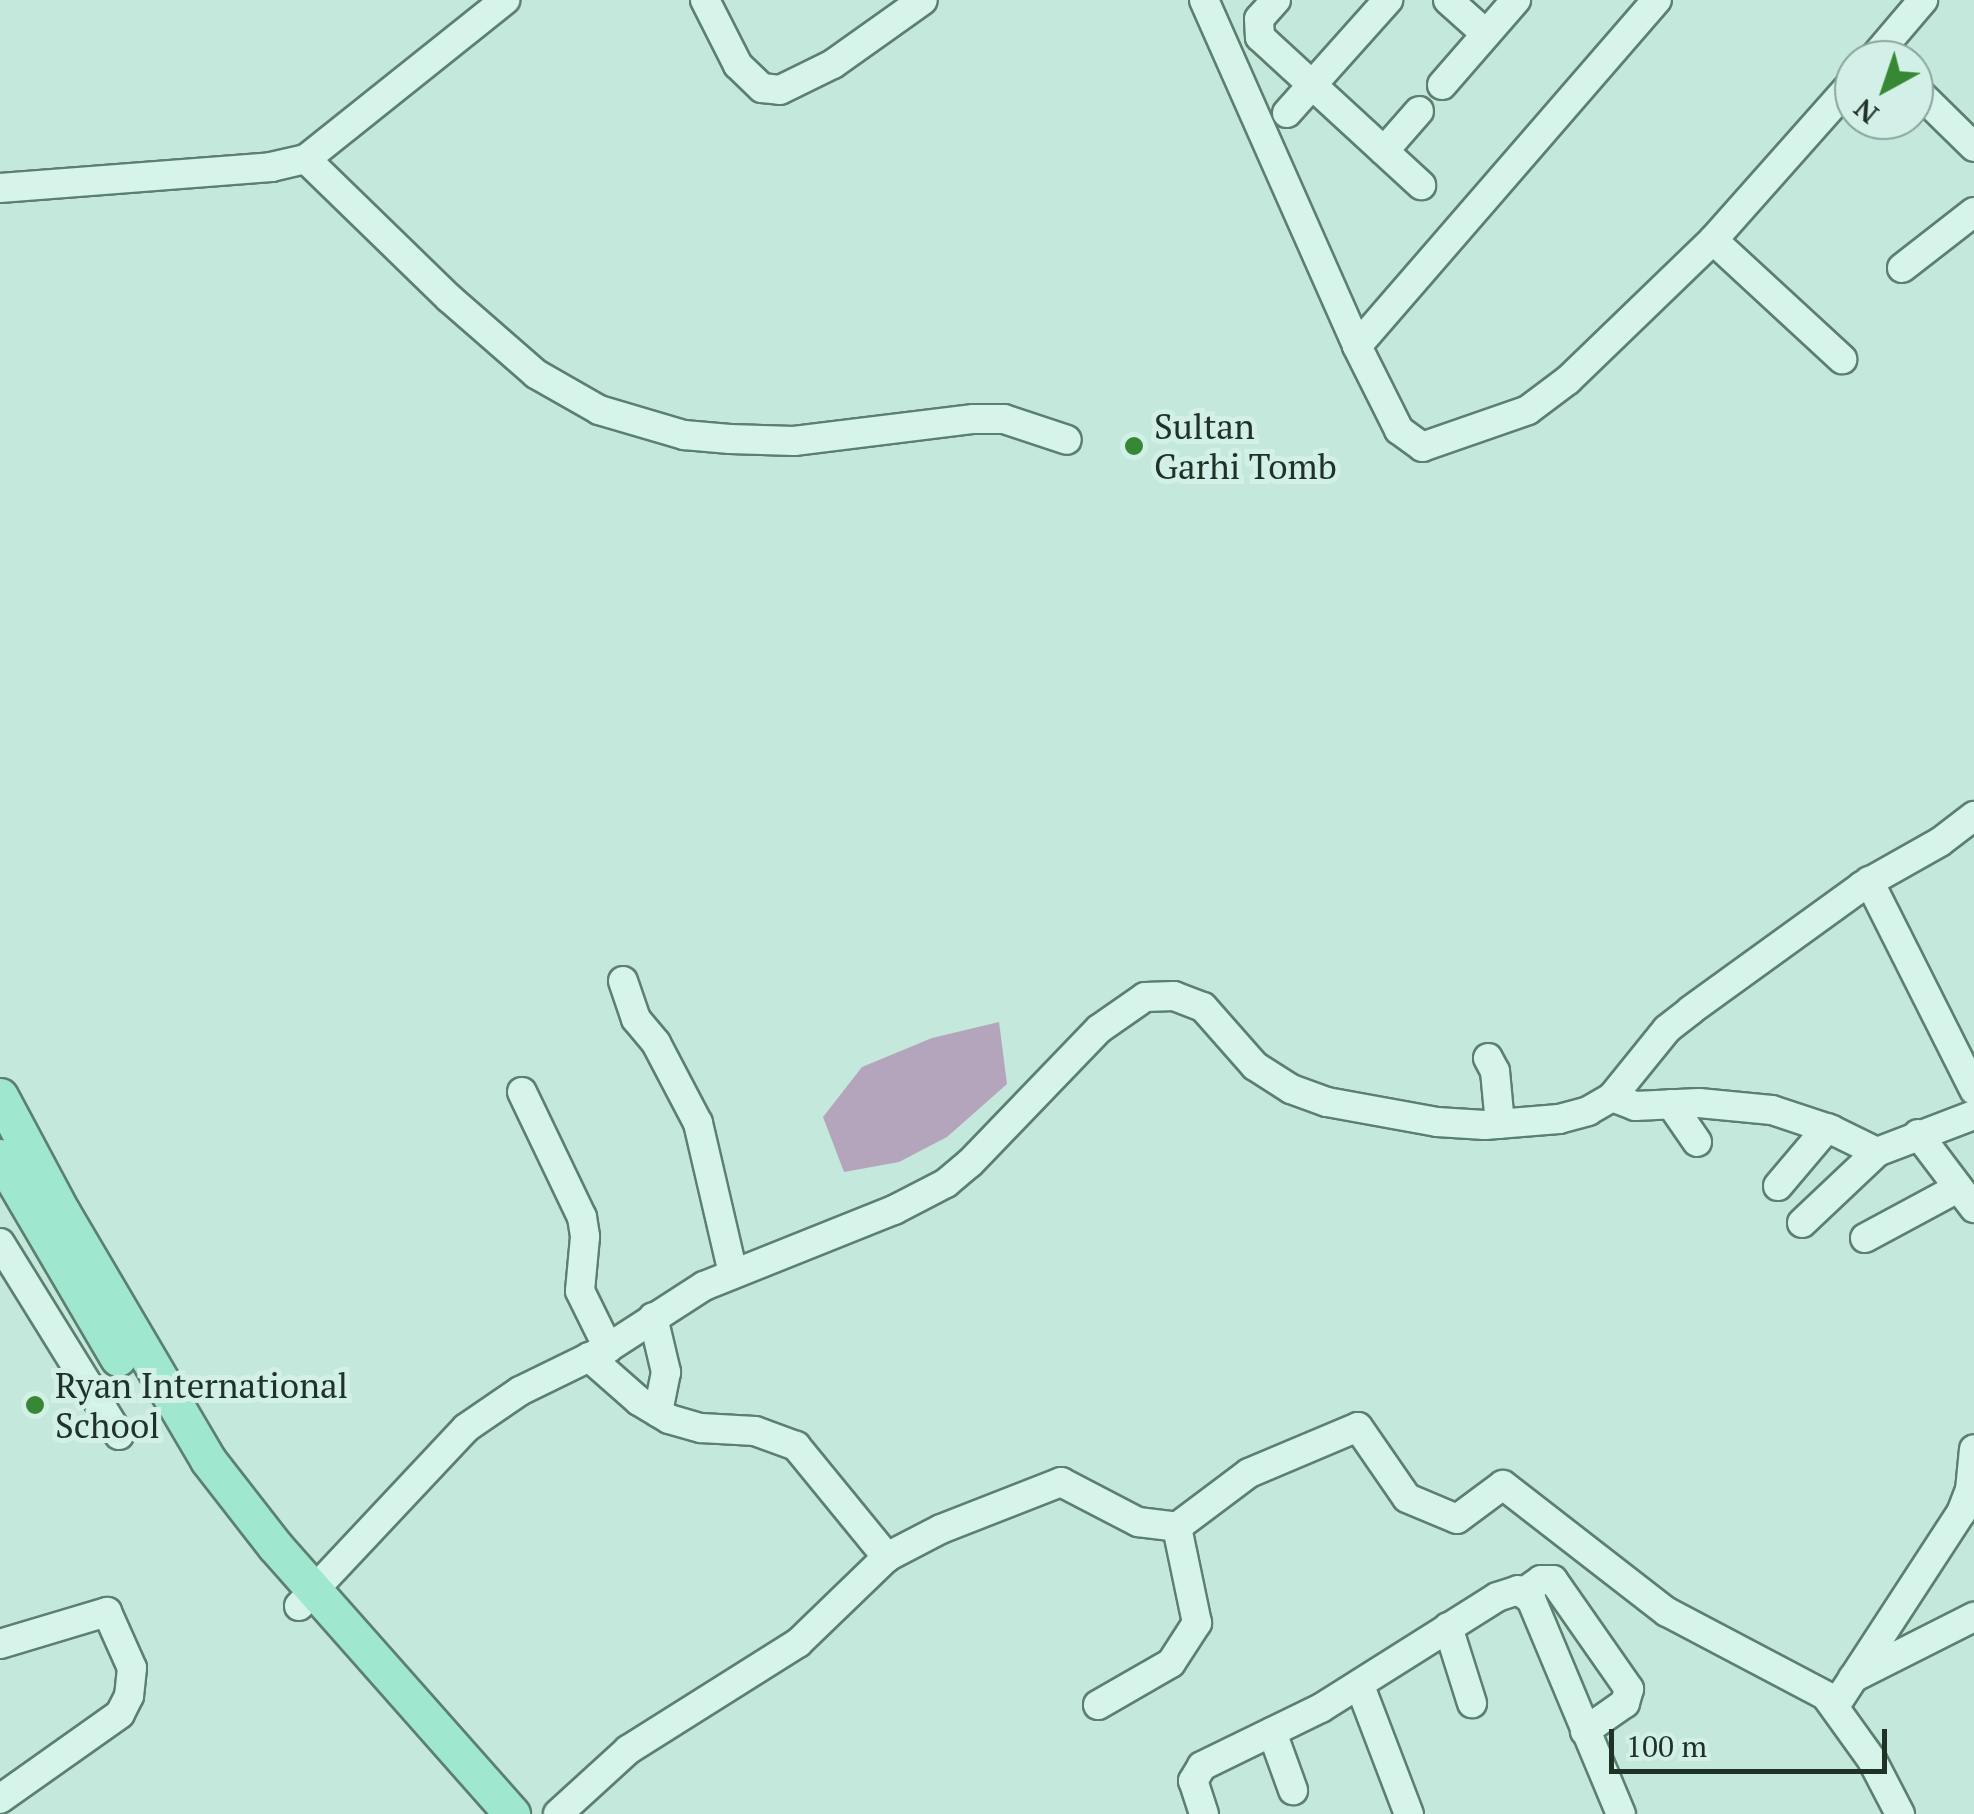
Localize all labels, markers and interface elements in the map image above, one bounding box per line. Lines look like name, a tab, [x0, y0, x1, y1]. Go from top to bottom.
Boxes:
north arrow	[1834, 40, 1934, 140]
text: N	[1846, 91, 1886, 133]
place label: Sultan Garhi Tomb	[1154, 405, 1337, 487]
marker: Sultan Garhi Tomb	[1123, 435, 1145, 457]
place label: Ryan International School	[55, 1364, 348, 1446]
marker: Ryan International School	[24, 1394, 46, 1416]
scale bar	[1614, 1709, 1892, 1771]
text: 100 m	[1626, 1726, 1707, 1766]

